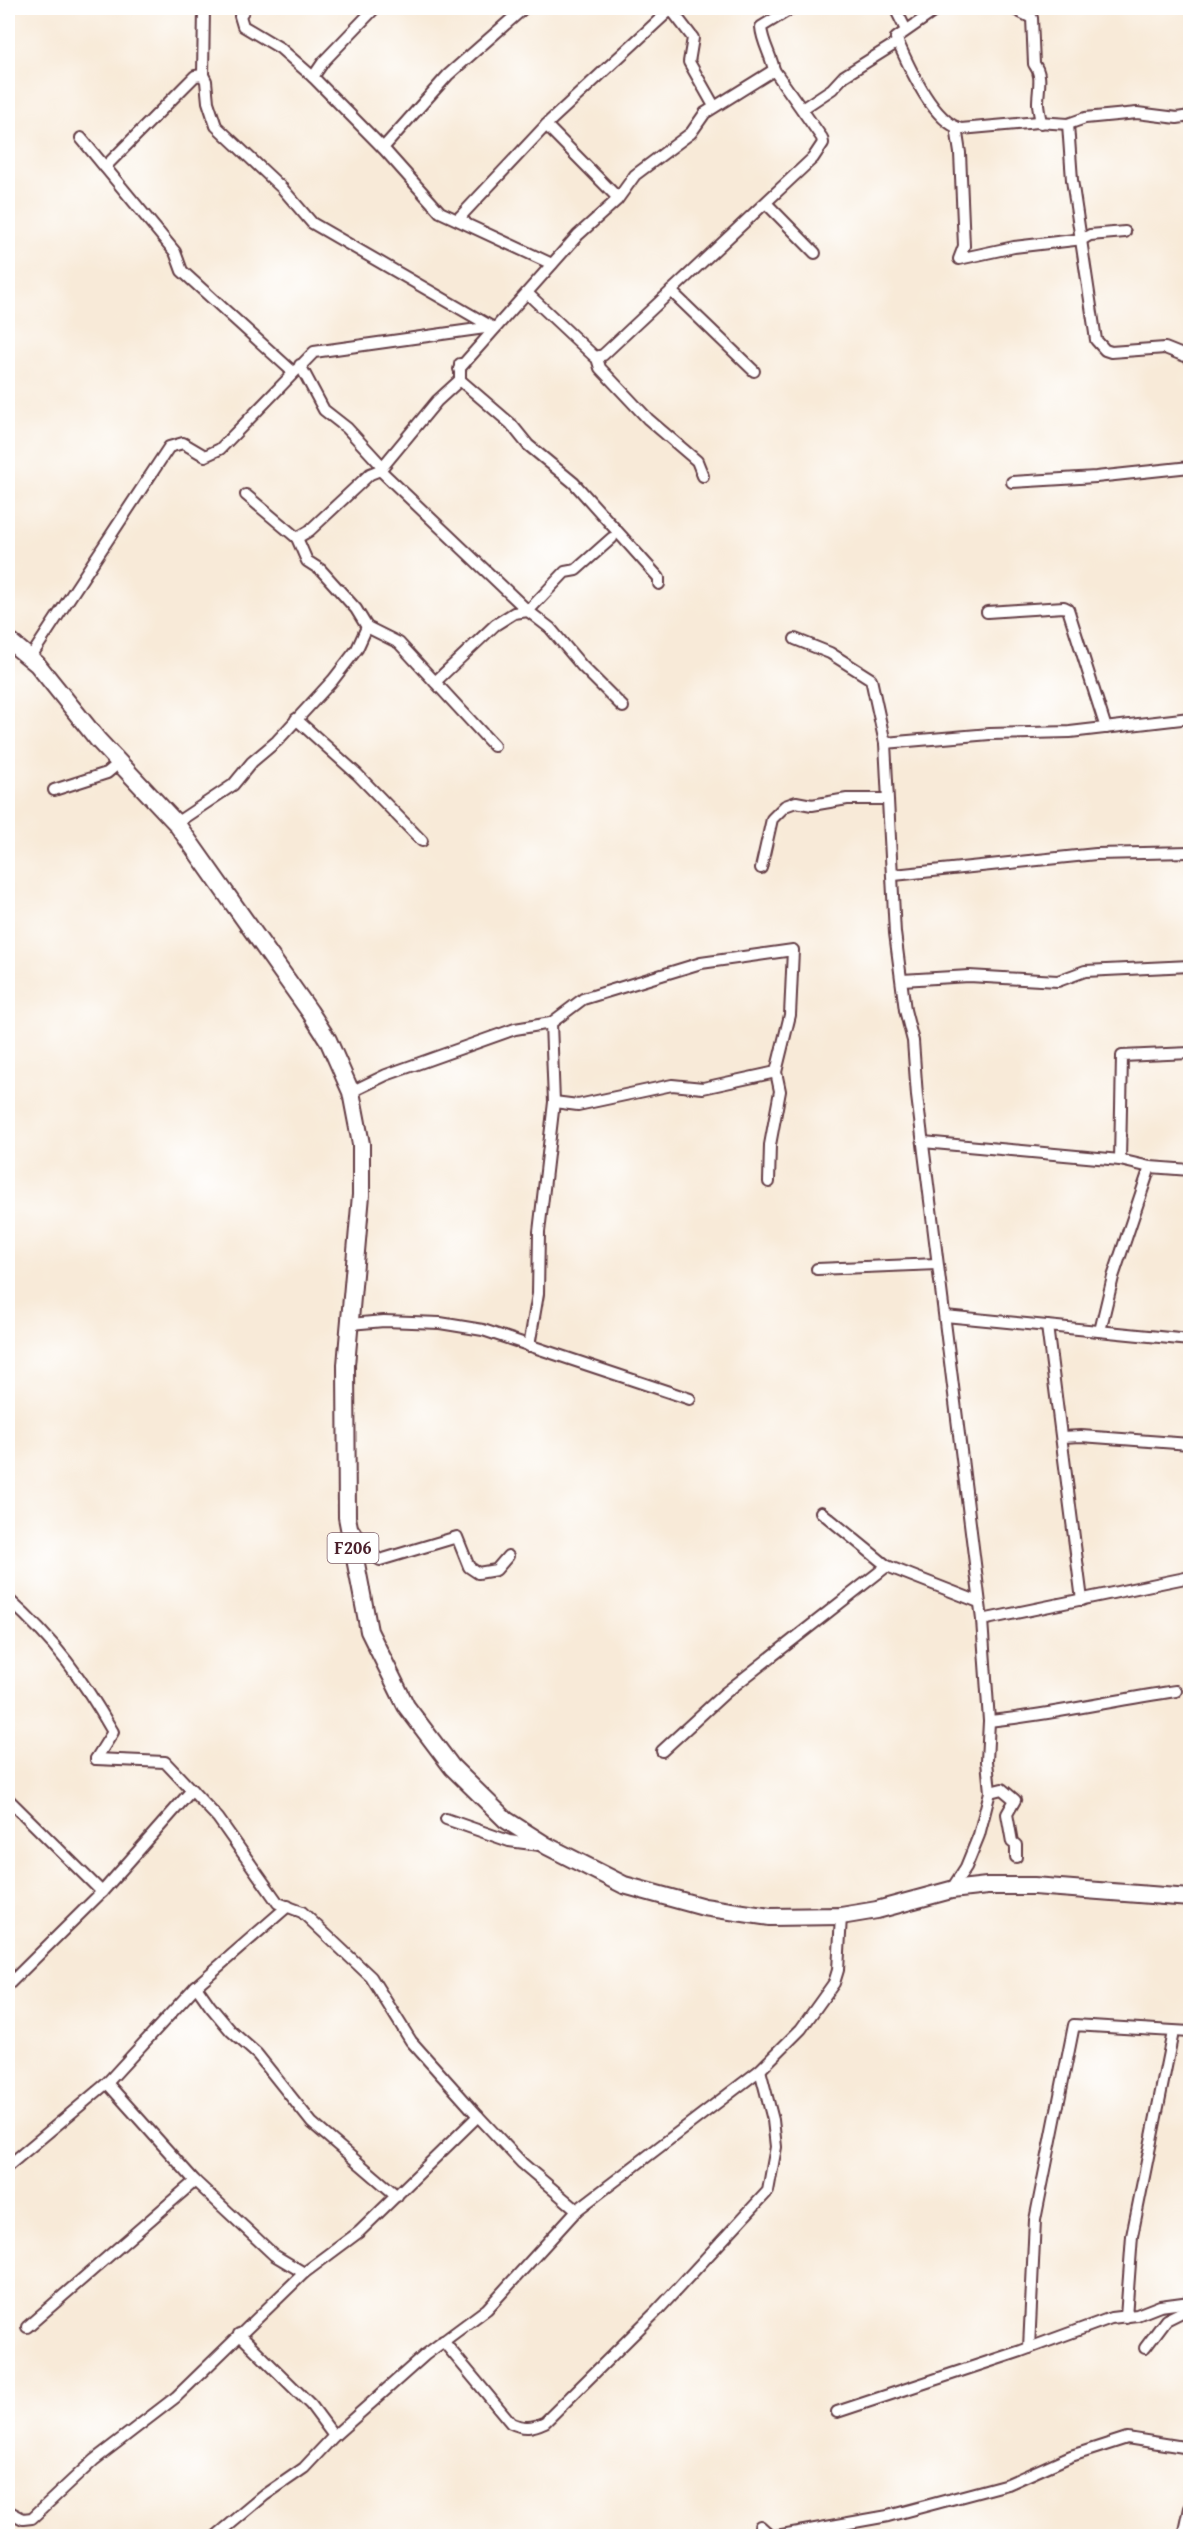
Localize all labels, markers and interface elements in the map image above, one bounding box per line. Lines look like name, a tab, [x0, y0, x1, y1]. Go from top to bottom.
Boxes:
road number: F206	[328, 1533, 378, 1563]

